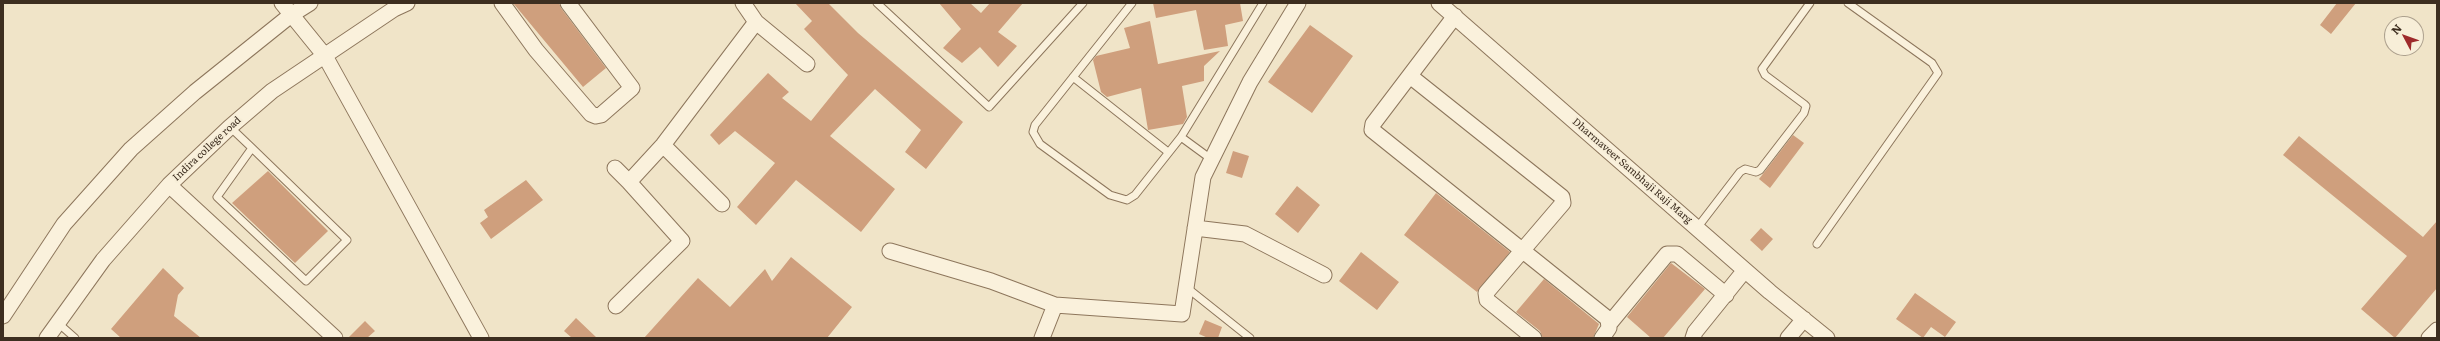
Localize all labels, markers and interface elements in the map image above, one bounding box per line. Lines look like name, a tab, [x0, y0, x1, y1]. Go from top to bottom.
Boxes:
north arrow	[2384, 16, 2424, 56]
text: N	[2387, 20, 2405, 38]
street label: Indira college road	[170, 114, 244, 184]
street label: Dharmaveer Sambhaji Raji Marg	[1570, 116, 1694, 226]

